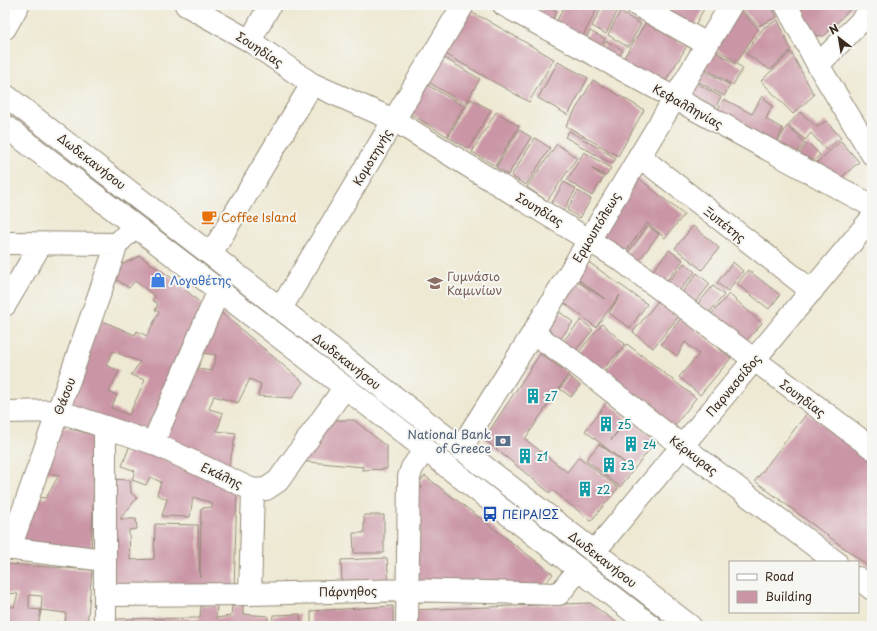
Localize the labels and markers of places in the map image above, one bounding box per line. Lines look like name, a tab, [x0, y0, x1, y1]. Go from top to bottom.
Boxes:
cafe icon: Coffee Island	[200, 208, 218, 226]
place label: Coffee Island	[221, 208, 297, 226]
place label: Γυμνάσιο Καμινίων	[447, 267, 502, 299]
shop icon: Λογοθέτης	[149, 271, 167, 289]
place label: Λογοθέτης	[170, 271, 231, 289]
school or university icon: Γυμνάσιο Καμινίων	[426, 274, 444, 292]
building icon: z7	[524, 387, 542, 405]
place label: z7	[545, 387, 558, 405]
building icon: z5	[597, 415, 615, 433]
place label: z5	[618, 415, 631, 433]
place label: National Bank of Greece	[408, 425, 491, 457]
bank icon: National Bank of Greece	[494, 432, 512, 450]
building icon: z4	[622, 435, 640, 453]
place label: z4	[643, 435, 657, 453]
building icon: z1	[516, 447, 534, 465]
place label: z1	[537, 447, 548, 465]
building icon: z3	[600, 456, 618, 474]
place label: z3	[621, 456, 635, 474]
building icon: z2	[576, 480, 594, 498]
place label: z2	[597, 480, 611, 498]
bus stop icon: ΠΕΙΡΑΙΩΣ	[481, 505, 499, 523]
place label: ΠΕΙΡΑΙΩΣ	[502, 505, 559, 523]

